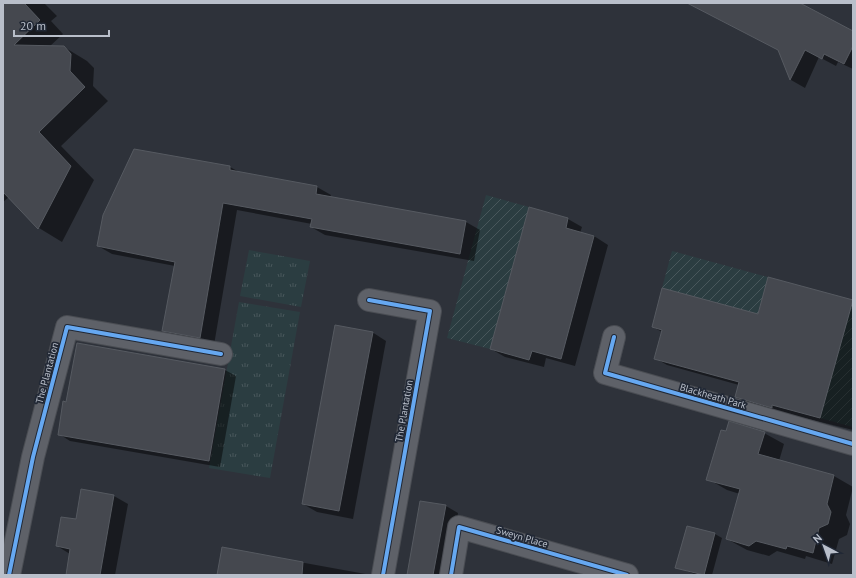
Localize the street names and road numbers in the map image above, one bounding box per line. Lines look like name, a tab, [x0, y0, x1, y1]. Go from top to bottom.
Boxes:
street label: The Plantation	[33, 341, 61, 405]
street label: The Plantation	[392, 379, 416, 443]
street label: Blackheath Park	[678, 380, 748, 412]
street label: Sweyn Place	[495, 523, 549, 551]

